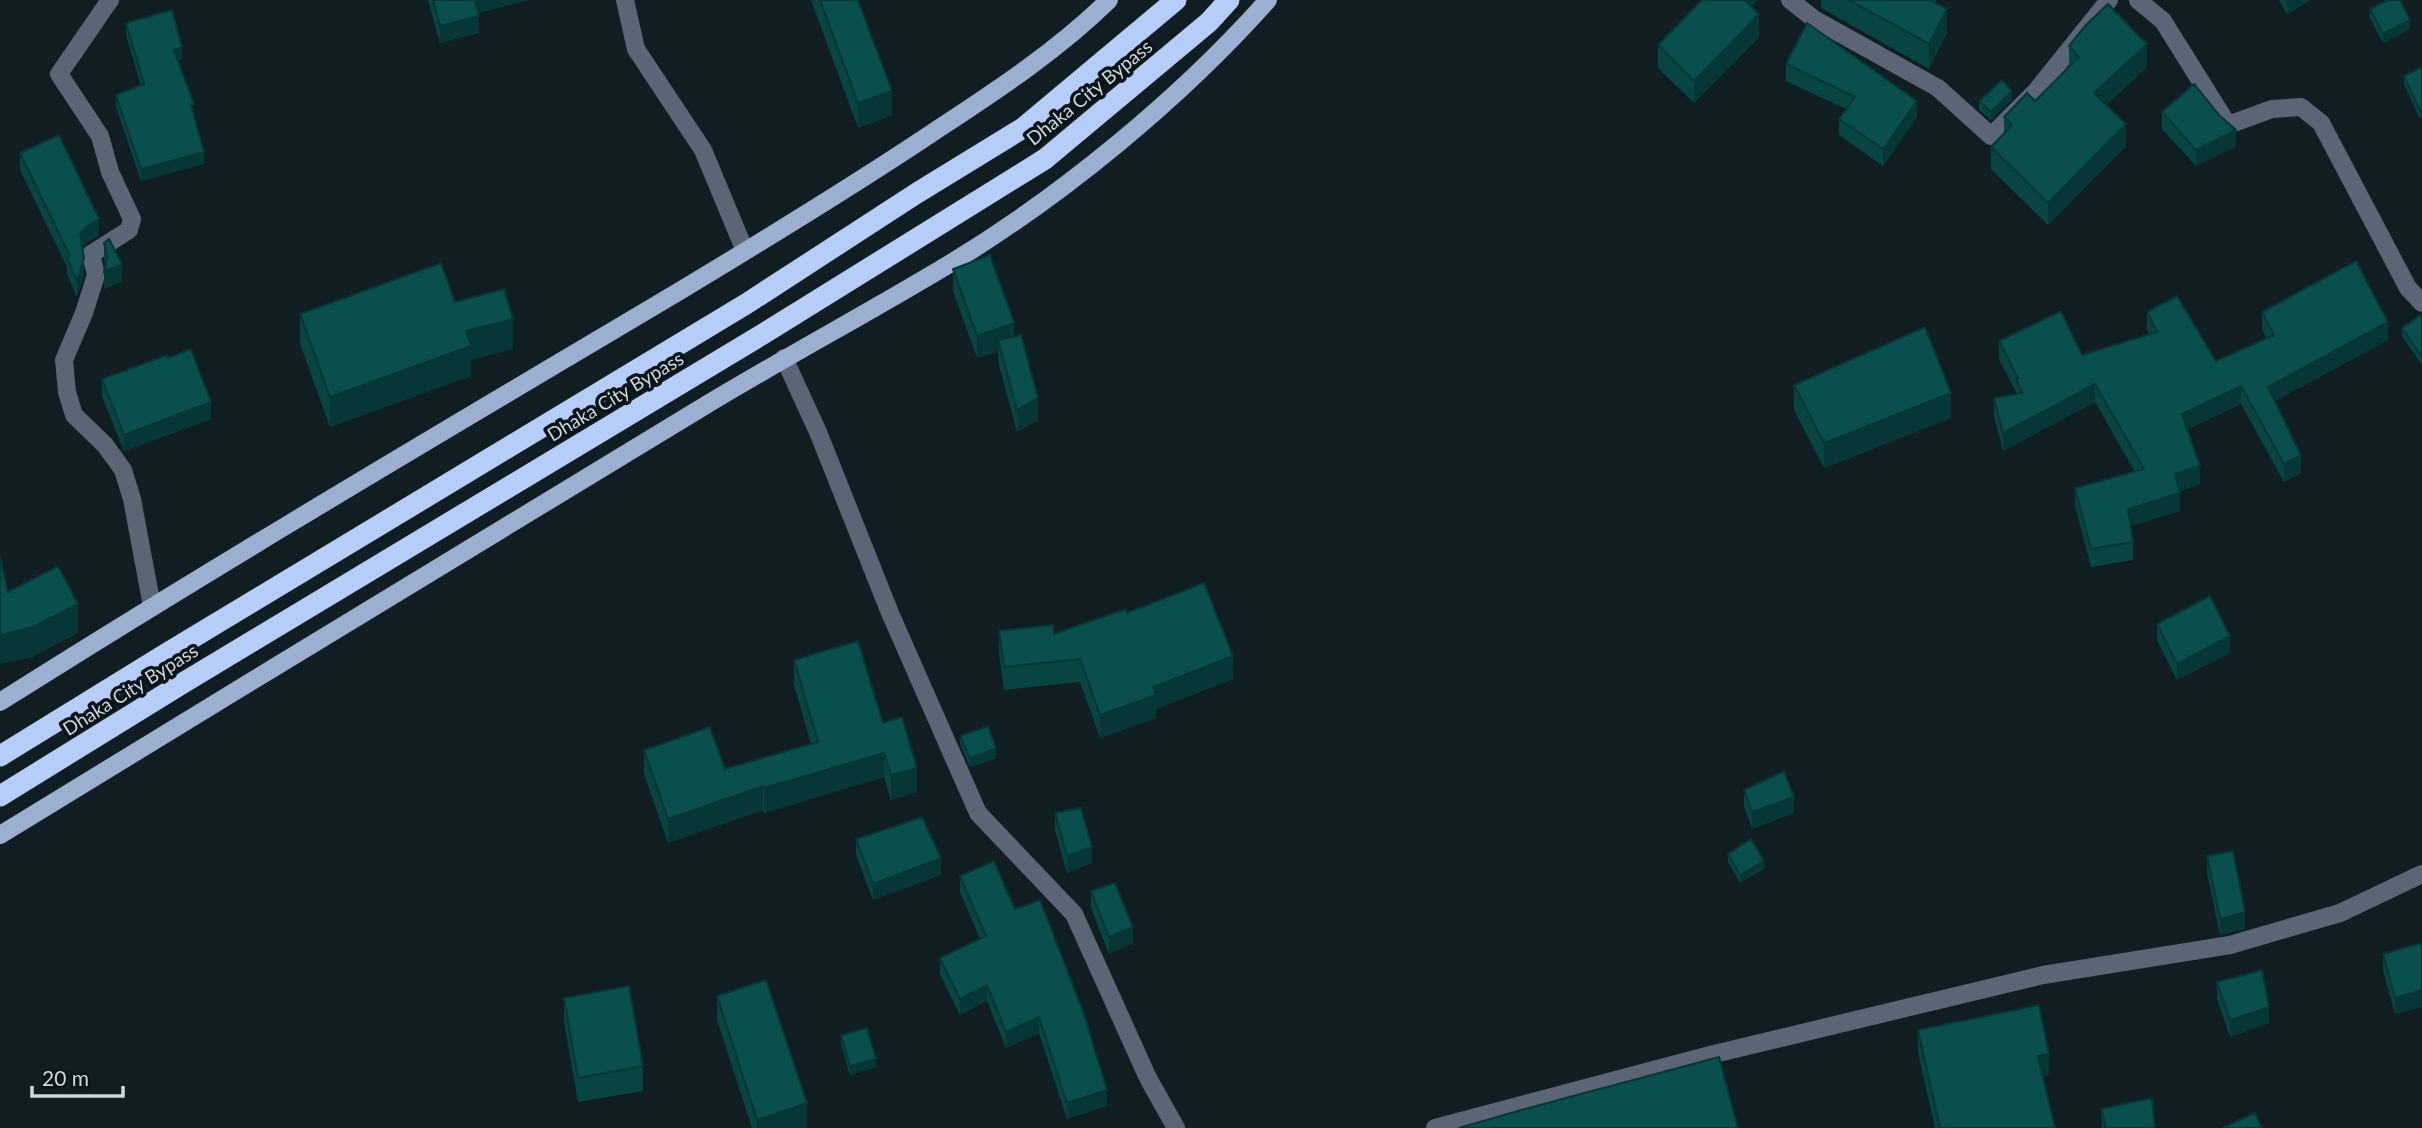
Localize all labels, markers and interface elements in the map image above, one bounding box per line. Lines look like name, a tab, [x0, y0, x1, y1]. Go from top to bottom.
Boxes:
street label: Dhaka City Bypass	[1022, 34, 1156, 150]
street label: Dhaka City Bypass	[543, 346, 687, 446]
street label: Dhaka City Bypass	[58, 638, 202, 740]
scale bar	[32, 1054, 122, 1098]
text: 20 m	[42, 1065, 89, 1090]

